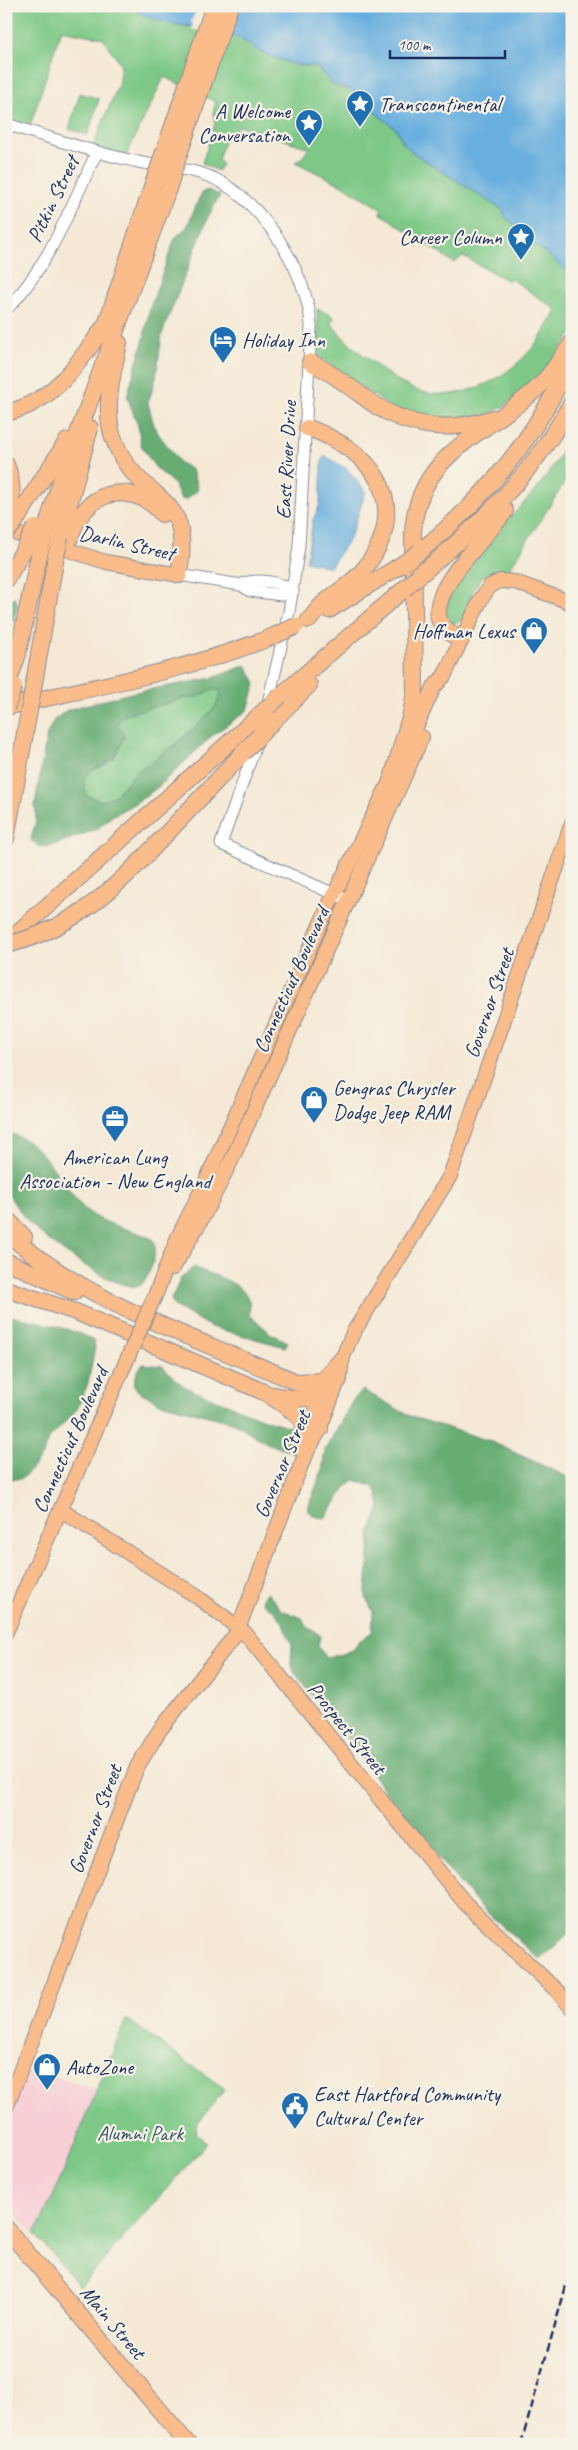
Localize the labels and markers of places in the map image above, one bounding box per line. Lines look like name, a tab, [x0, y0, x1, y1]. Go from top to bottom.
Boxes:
place icon: Transcontinental	[345, 89, 375, 128]
place label: Transcontinental	[379, 91, 503, 117]
place label: A Welcome Conversation	[198, 98, 292, 148]
place icon: A Welcome Conversation	[294, 108, 324, 147]
place icon: Career Column	[506, 222, 536, 261]
place label: Career Column	[399, 224, 503, 250]
hotel icon: Holiday Inn	[208, 325, 238, 364]
place label: Holiday Inn	[242, 327, 325, 353]
shop icon: Hoffman Lexus	[519, 616, 549, 655]
place label: Hoffman Lexus	[413, 618, 517, 644]
place label: Gengras Chrysler Dodge Jeep RAM	[333, 1075, 457, 1125]
shop icon: Gengras Chrysler Dodge Jeep RAM	[299, 1085, 329, 1124]
office icon: American Lung Association - New England	[100, 1104, 130, 1143]
place label: American Lung Association - New England	[19, 1144, 213, 1194]
shop icon: AutoZone	[32, 2052, 62, 2091]
place label: AutoZone	[66, 2054, 135, 2080]
place label: East Hartford Community Cultural Center	[314, 2081, 502, 2131]
public building icon: East Hartford Community Cultural Center	[280, 2091, 310, 2130]

